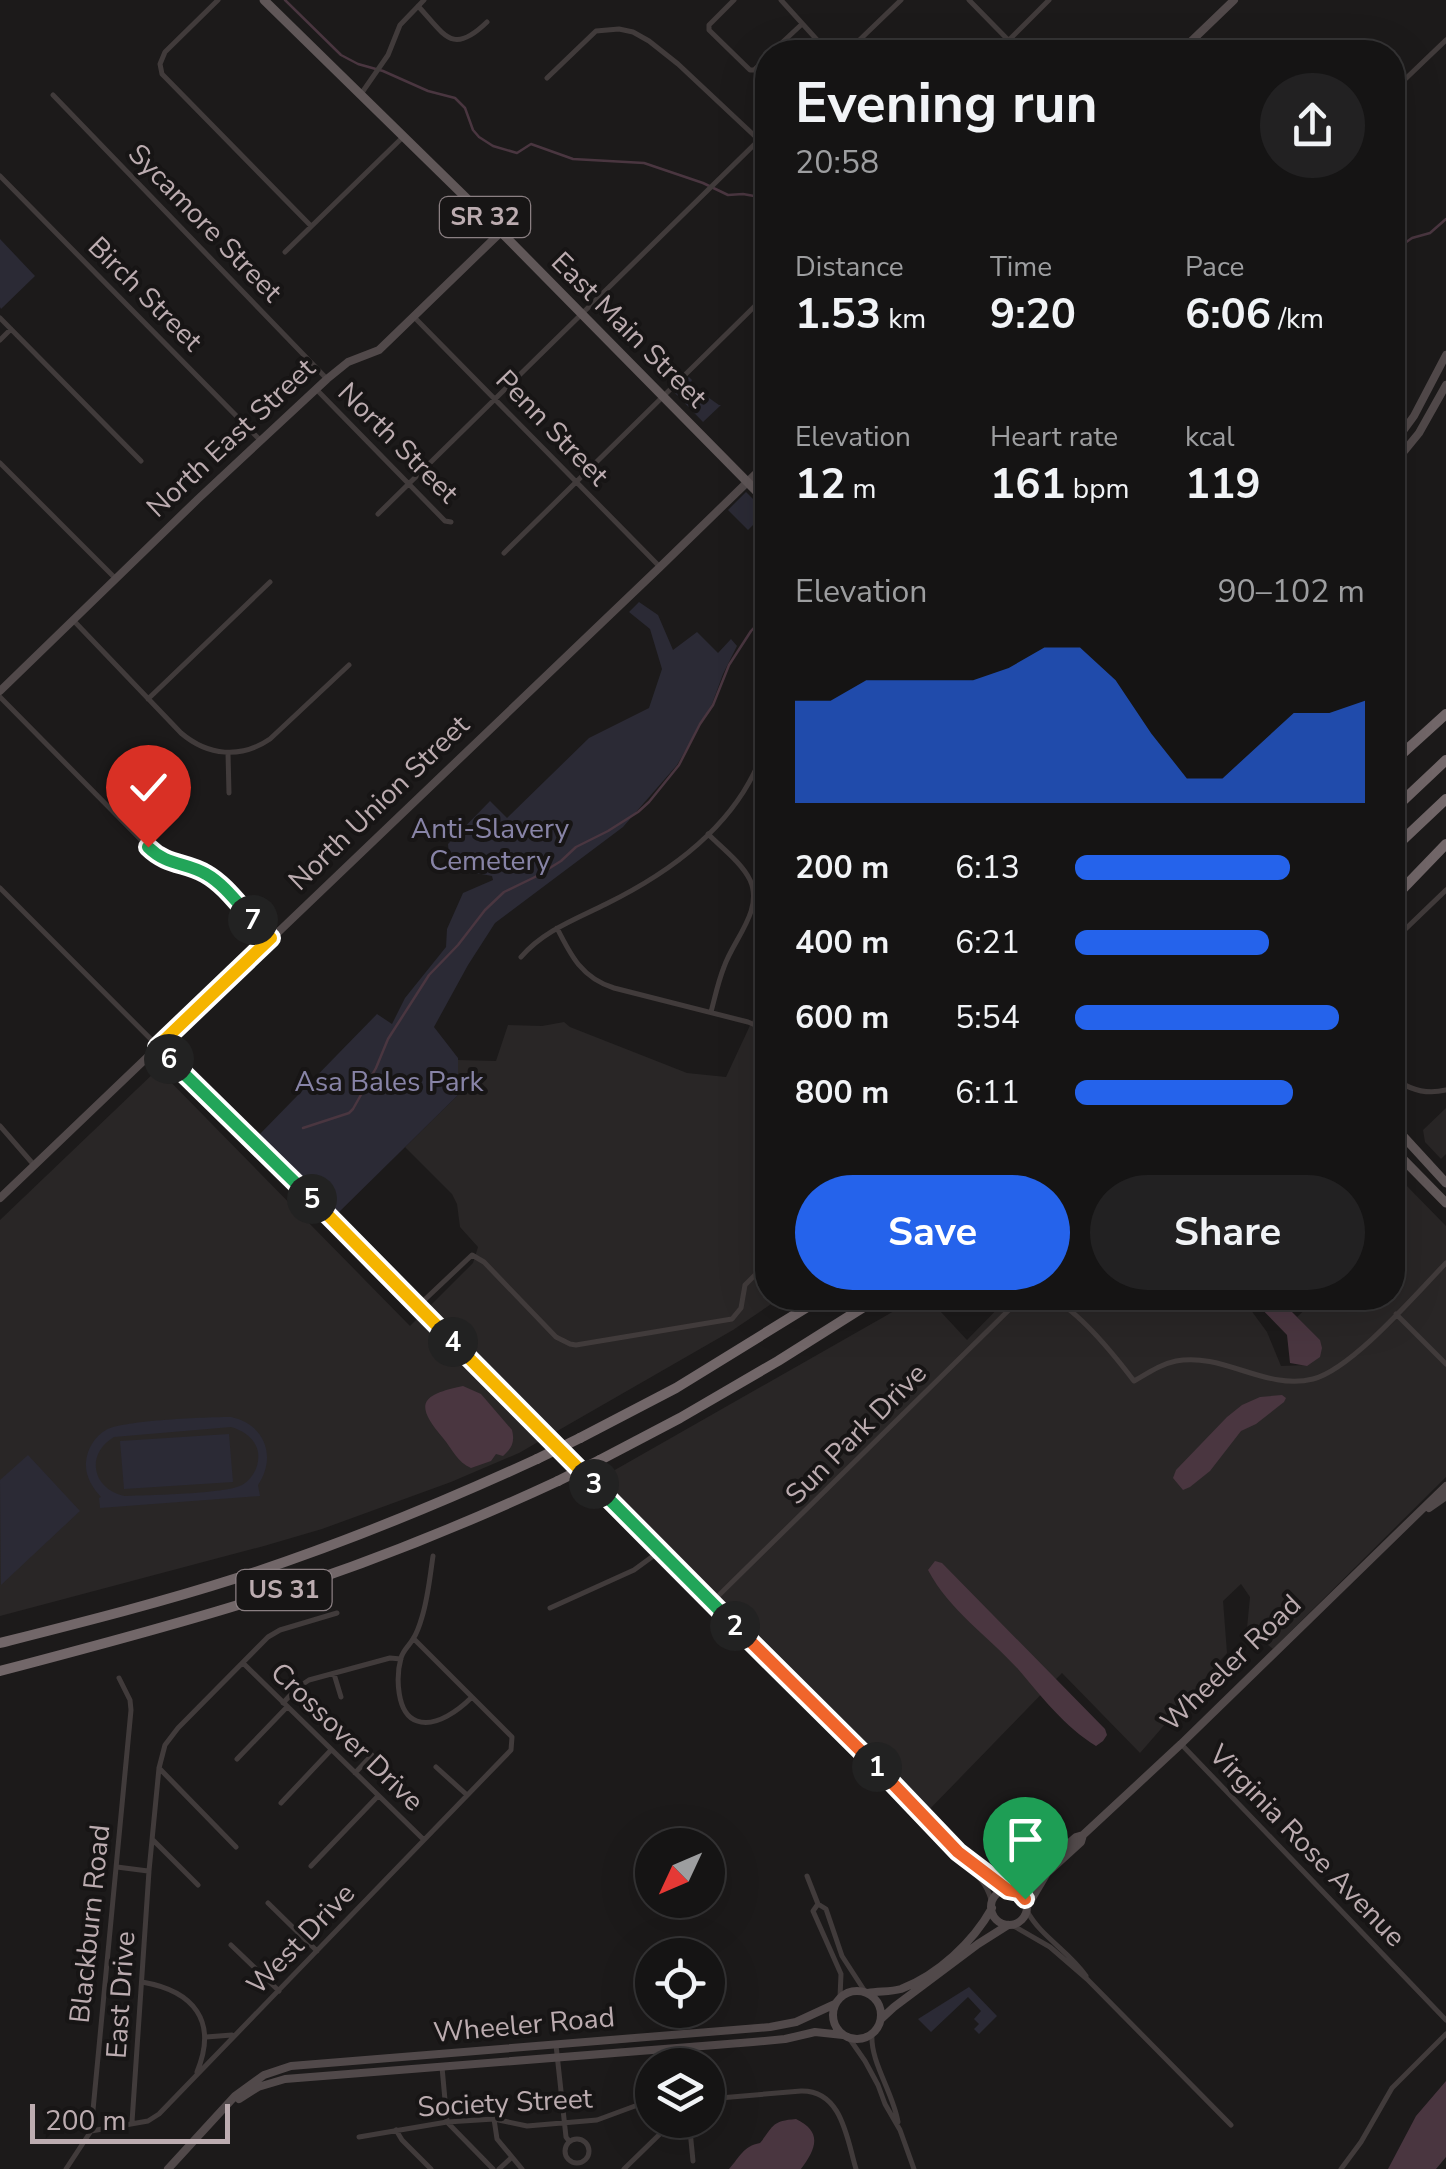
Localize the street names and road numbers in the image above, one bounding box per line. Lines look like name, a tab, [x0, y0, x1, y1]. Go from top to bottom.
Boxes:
street label: Sycamore Street	[120, 135, 291, 311]
road number: SR 32	[440, 197, 530, 237]
street label: Birch Street	[79, 228, 211, 360]
street label: East Main Street	[543, 244, 715, 416]
street label: North East Street	[138, 350, 324, 526]
street label: Penn Street	[487, 362, 617, 494]
street label: North Street	[329, 374, 467, 512]
street label: North Union Street	[280, 707, 478, 899]
street label: Sun Park Drive	[777, 1355, 935, 1513]
road number: US 31	[236, 1570, 332, 1610]
street label: Wheeler Road	[1152, 1586, 1310, 1740]
street label: Crossover Drive	[262, 1654, 432, 1820]
street label: Virginia Rose Avenue	[1200, 1736, 1414, 1956]
street label: Blackburn Road	[61, 1823, 119, 2025]
street label: West Drive	[238, 1875, 364, 2003]
street label: East Drive	[98, 1930, 144, 2060]
street label: Wheeler Road	[432, 1998, 616, 2052]
street label: Society Street	[417, 2079, 594, 2127]

